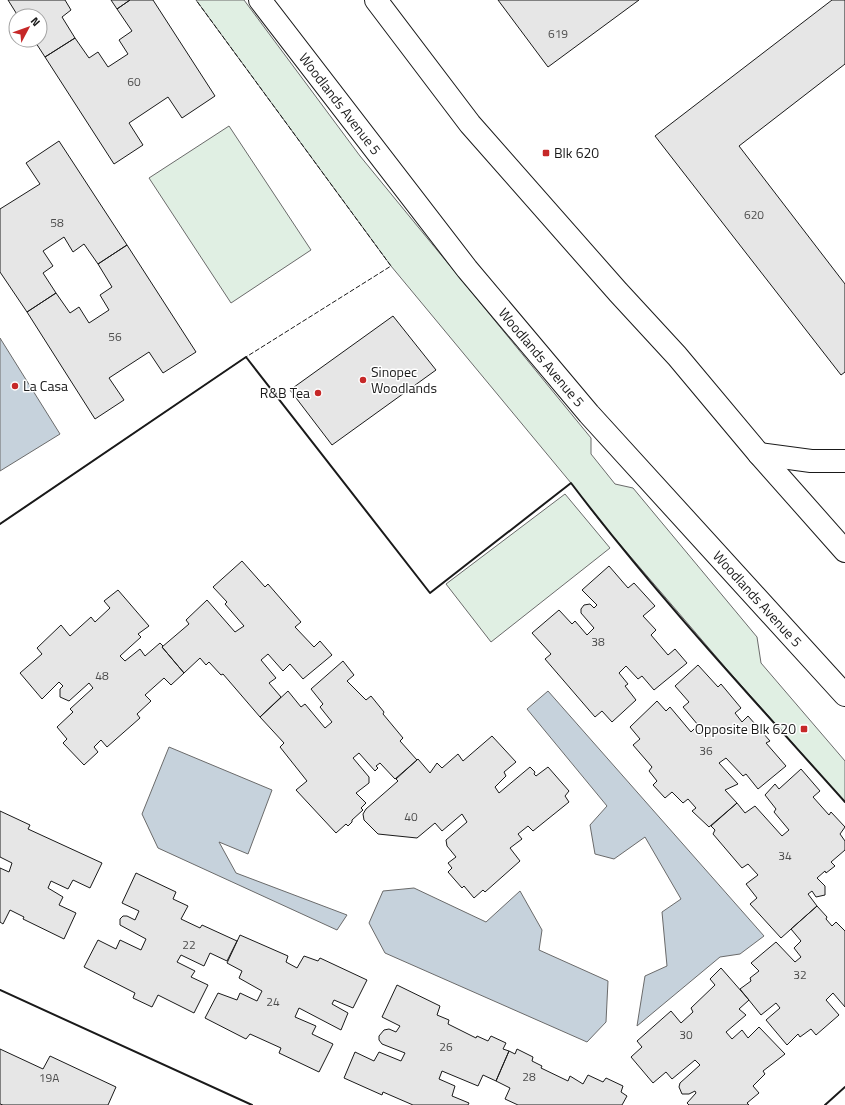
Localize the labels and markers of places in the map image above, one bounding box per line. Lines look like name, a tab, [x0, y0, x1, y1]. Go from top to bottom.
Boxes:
place label: Blk 620	[554, 142, 599, 163]
marker: Blk 620	[541, 148, 551, 158]
place label: Sinopec Woodlands	[371, 361, 437, 398]
place label: La Casa	[23, 375, 68, 396]
marker: Sinopec Woodlands	[358, 375, 368, 385]
marker: La Casa	[10, 381, 20, 391]
place label: R&B Tea	[260, 382, 310, 403]
marker: R&B Tea	[313, 388, 323, 398]
place label: Opposite Blk 620	[695, 718, 796, 739]
marker: Opposite Blk 620	[799, 724, 809, 734]

